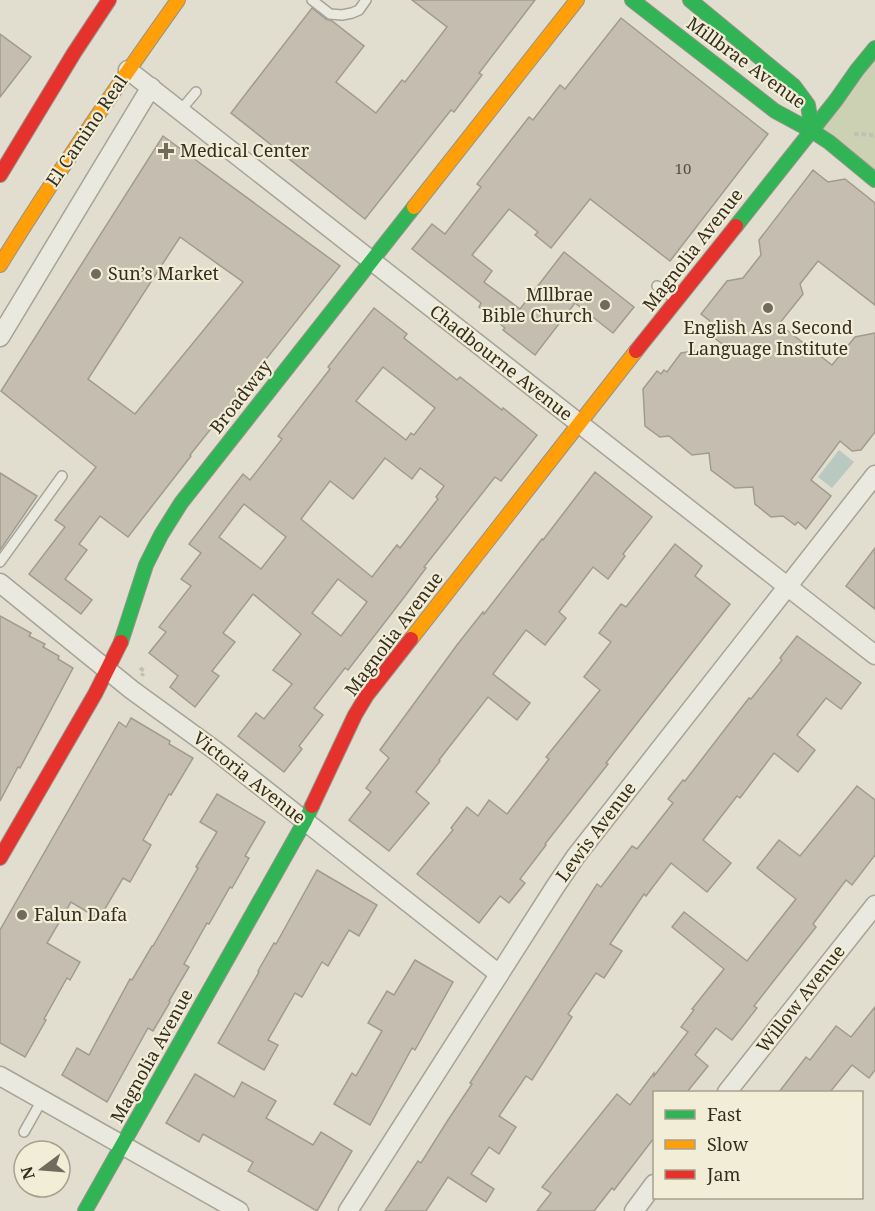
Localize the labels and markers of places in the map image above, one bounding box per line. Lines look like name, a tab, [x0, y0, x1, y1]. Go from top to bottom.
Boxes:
place label: Medical Center	[180, 138, 310, 162]
marker: Medical Center	[157, 142, 175, 160]
place label: Sun’s Market	[108, 261, 219, 285]
marker: Sun’s Market	[89, 267, 103, 281]
place label: Mllbrae Bible Church	[482, 282, 593, 327]
marker: Mllbrae Bible Church	[598, 298, 612, 312]
marker: English As a Second Language Institute	[761, 301, 775, 315]
place label: English As a Second Language Institute	[683, 315, 853, 360]
place label: Falun Dafa	[34, 902, 127, 926]
marker: Falun Dafa	[15, 908, 29, 922]

